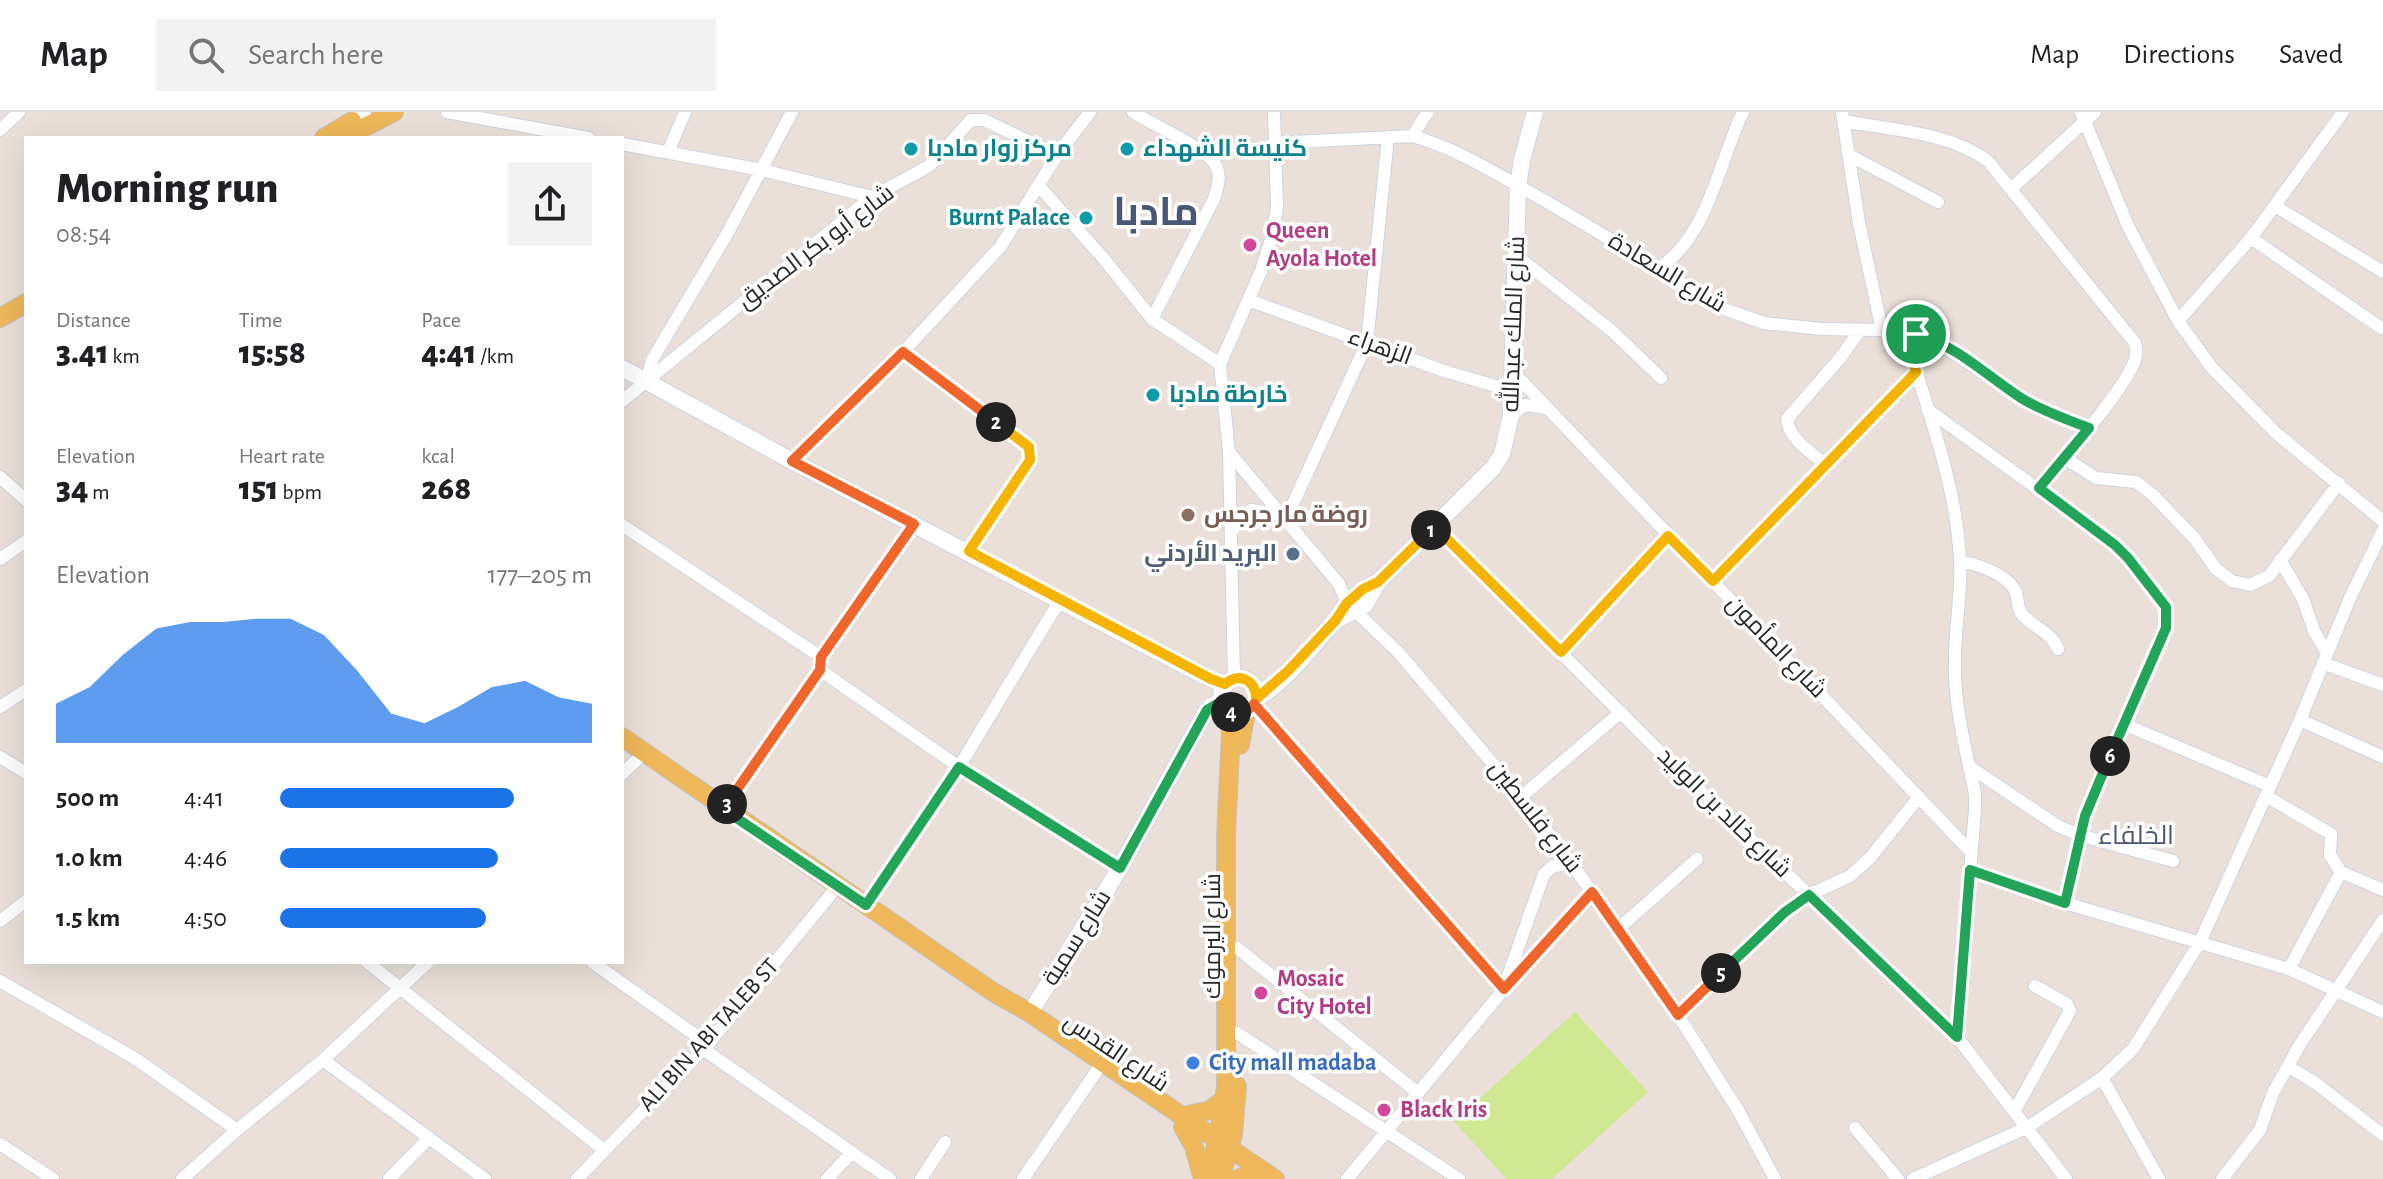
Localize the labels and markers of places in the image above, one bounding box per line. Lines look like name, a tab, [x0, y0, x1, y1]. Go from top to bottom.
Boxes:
place label: كنيسة الشهداء	[1143, 135, 1307, 162]
place label: مركز زوار مادبا	[927, 137, 1072, 162]
marker: مركز زوار مادبا	[902, 140, 920, 158]
marker: كنيسة الشهداء	[1118, 140, 1136, 158]
place label: Burnt Palace	[948, 206, 1070, 230]
marker: Burnt Palace	[1077, 209, 1095, 227]
place label: Queen Ayola Hotel	[1266, 219, 1377, 271]
marker: Queen Ayola Hotel	[1241, 236, 1259, 254]
pin	[1882, 300, 1950, 368]
place label: خارطة مادبا	[1169, 383, 1288, 408]
marker: خارطة مادبا	[1144, 386, 1162, 404]
pin: 2	[976, 402, 1016, 442]
place label: روضة مار جرجس	[1204, 503, 1368, 528]
marker: روضة مار جرجس	[1179, 506, 1197, 524]
pin: 1	[1411, 510, 1451, 550]
place label: البريد الأردني	[1144, 540, 1277, 572]
marker: البريد الأردني	[1284, 545, 1302, 563]
pin: 4	[1211, 692, 1251, 732]
pin: 6	[2090, 736, 2130, 776]
pin: 3	[707, 784, 747, 824]
pin: 5	[1701, 953, 1741, 993]
place label: Mosaic City Hotel	[1277, 967, 1372, 1019]
marker: Mosaic City Hotel	[1252, 984, 1270, 1002]
place label: City mall madaba	[1209, 1051, 1376, 1075]
marker: City mall madaba	[1184, 1054, 1202, 1072]
place label: Black Iris	[1400, 1098, 1487, 1122]
marker: Black Iris	[1375, 1101, 1393, 1119]

